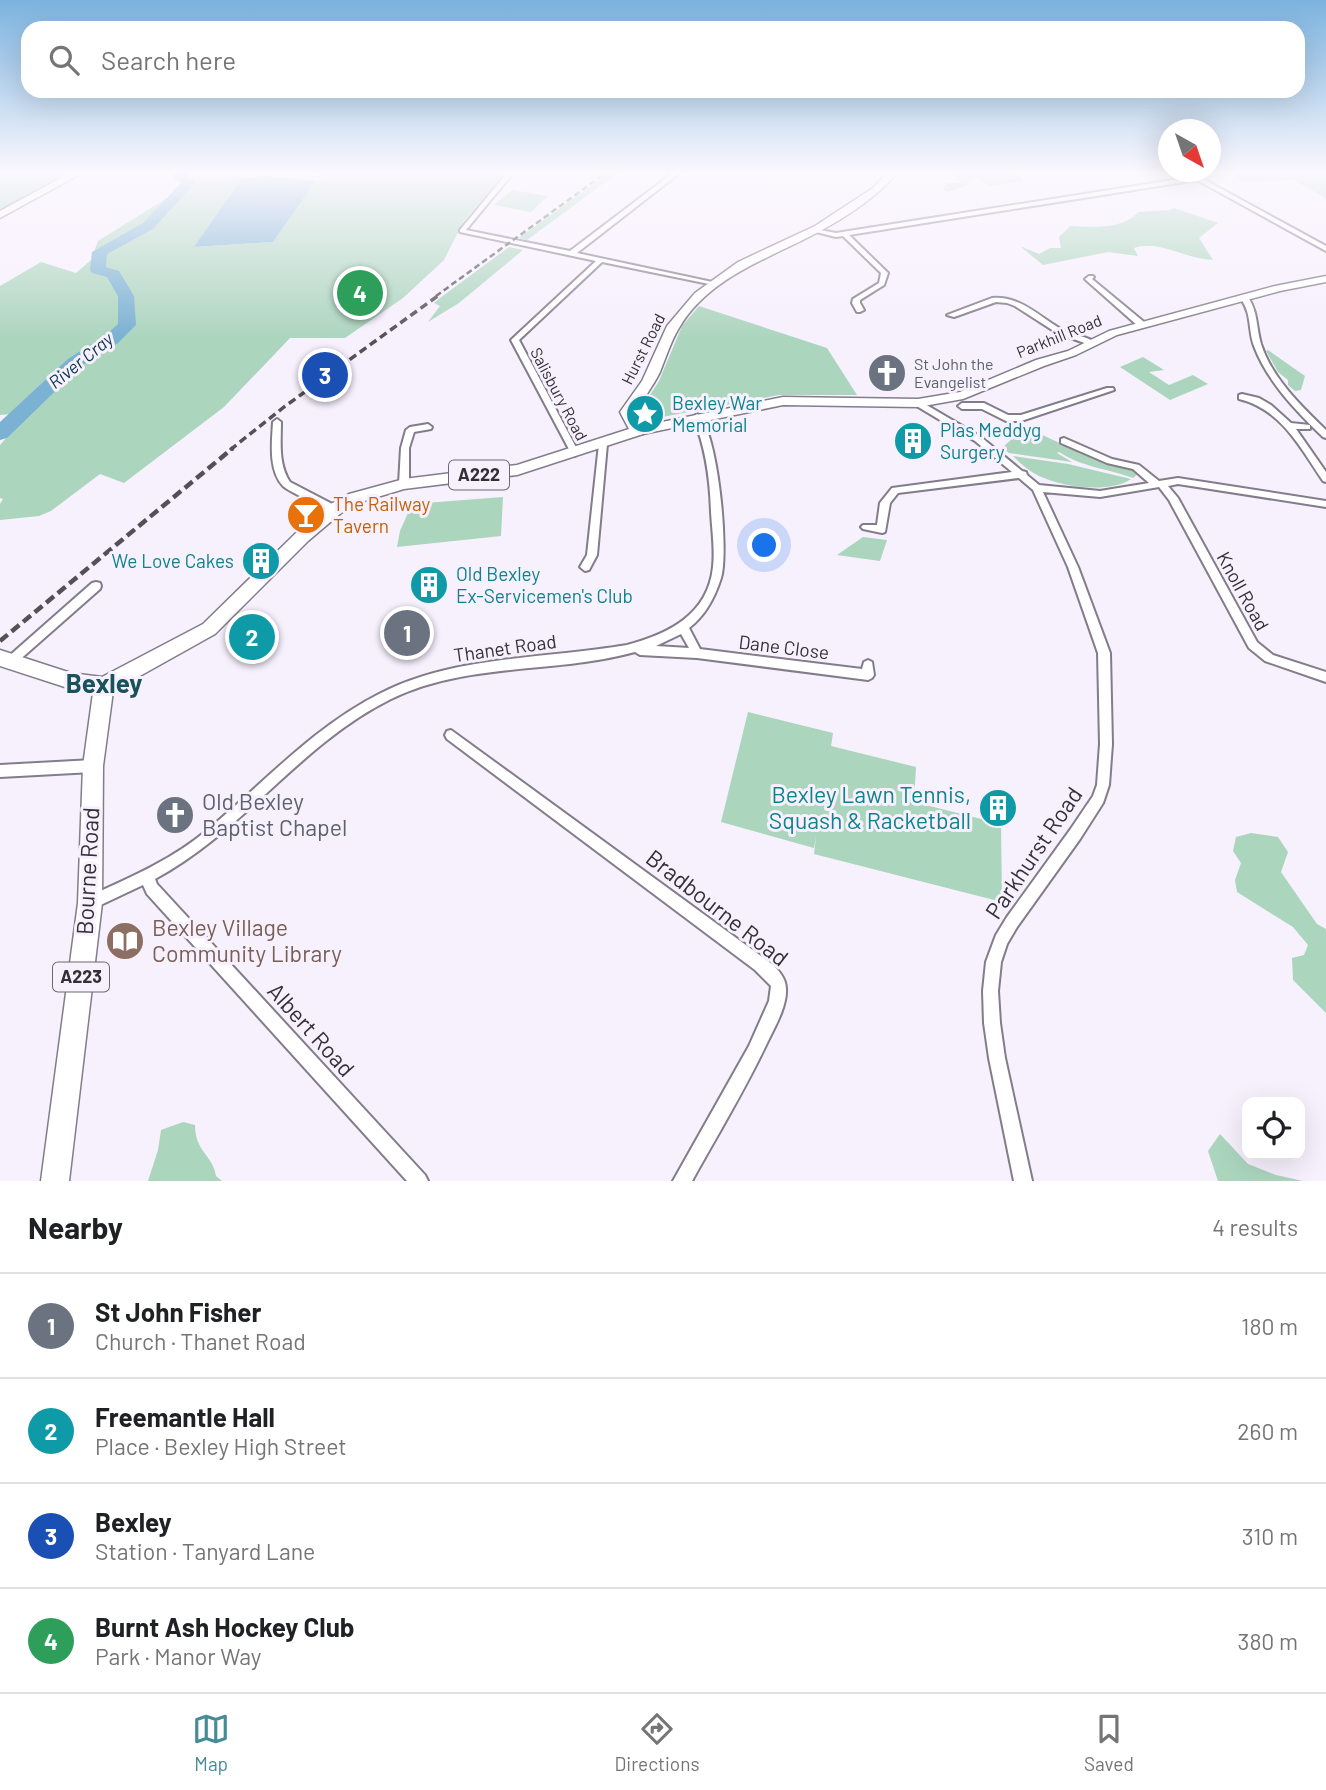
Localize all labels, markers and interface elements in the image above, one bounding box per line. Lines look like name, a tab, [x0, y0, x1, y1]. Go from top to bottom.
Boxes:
search box	[21, 21, 1305, 98]
icon: search	[45, 41, 83, 79]
text: Search here	[101, 44, 236, 75]
north arrow	[1158, 119, 1221, 182]
pin: 4	[337, 267, 383, 319]
street label: Hurst Road	[617, 310, 668, 387]
street label: Parkhill Road	[1013, 310, 1104, 361]
water label: River Cray	[44, 327, 118, 393]
street label: Salisbury Road	[527, 344, 592, 443]
pin: 3	[302, 349, 348, 401]
church icon: St John the Evangelist	[866, 352, 908, 394]
place label: St John the Evangelist	[914, 354, 994, 391]
place label: Bexley War Memorial	[672, 391, 762, 436]
place icon: Bexley War Memorial	[624, 393, 666, 435]
place label: Plas Meddyg Surgery	[940, 418, 1041, 463]
building icon: Plas Meddyg Surgery	[892, 420, 934, 462]
road number: A222	[449, 461, 509, 490]
place label: The Railway Tavern	[333, 492, 430, 537]
bar icon: The Railway Tavern	[285, 494, 327, 536]
your location	[747, 528, 781, 562]
building icon: We Love Cakes	[240, 540, 282, 582]
street label: Knoll Road	[1212, 547, 1274, 634]
place label: We Love Cakes	[112, 549, 234, 572]
place label: Old Bexley Ex-Servicemen's Club	[456, 562, 633, 607]
building icon: Old Bexley Ex-Servicemen's Club	[408, 564, 450, 606]
pin: 1	[384, 607, 430, 659]
pin: 2	[229, 611, 275, 663]
street label: Thanet Road	[452, 629, 558, 666]
street label: Dane Close	[738, 630, 831, 663]
district label: Bexley	[66, 667, 142, 698]
place label: Bexley Lawn Tennis, Squash & Racketball	[769, 780, 971, 834]
street label: Parkhurst Road	[979, 781, 1088, 924]
place label: Old Bexley Baptist Chapel	[202, 787, 347, 841]
building icon: Bexley Lawn Tennis, Squash & Racketball	[977, 787, 1019, 829]
church icon: Old Bexley Baptist Chapel	[154, 794, 196, 836]
street label: Bourne Road	[70, 806, 104, 935]
street label: Bradbourne Road	[641, 843, 794, 971]
place label: Bexley Village Community Library	[152, 913, 342, 967]
library icon: Bexley Village Community Library	[104, 920, 146, 962]
road number: A223	[53, 962, 109, 992]
street label: Albert Road	[262, 977, 361, 1082]
map controls	[1242, 1097, 1305, 1160]
button: locate	[1242, 1097, 1305, 1160]
text: Nearby	[28, 1209, 123, 1245]
text: 4 results	[1212, 1213, 1298, 1241]
text: St John Fisher	[95, 1296, 261, 1327]
text: 1	[47, 1312, 55, 1340]
text: 180 m	[1241, 1312, 1298, 1340]
text: Church · Thanet Road	[95, 1327, 306, 1355]
text: Freemantle Hall	[95, 1401, 275, 1432]
text: 2	[45, 1417, 57, 1445]
text: 260 m	[1237, 1417, 1298, 1445]
text: Place · Bexley High Street	[95, 1432, 347, 1460]
text: Bexley	[95, 1506, 172, 1537]
text: 3	[45, 1522, 57, 1550]
text: 310 m	[1242, 1522, 1298, 1550]
text: Station · Tanyard Lane	[95, 1537, 315, 1565]
text: Burnt Ash Hockey Club	[95, 1611, 355, 1642]
text: 4	[44, 1627, 58, 1655]
text: 380 m	[1238, 1627, 1298, 1655]
text: Park · Manor Way	[95, 1642, 261, 1670]
tab: Map	[192, 1710, 230, 1775]
tab: Directions	[615, 1710, 700, 1775]
tab: Saved	[1084, 1710, 1134, 1775]

